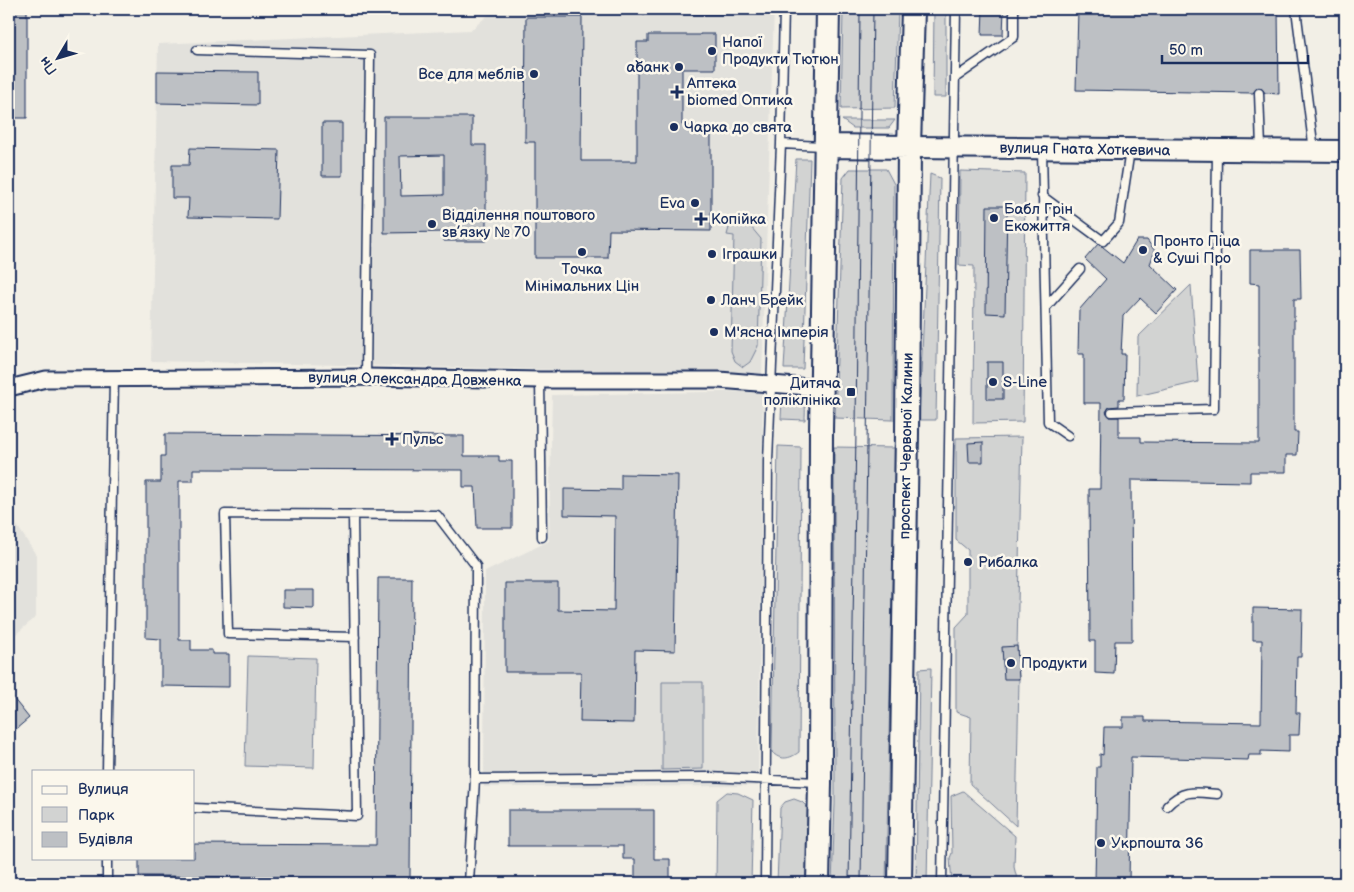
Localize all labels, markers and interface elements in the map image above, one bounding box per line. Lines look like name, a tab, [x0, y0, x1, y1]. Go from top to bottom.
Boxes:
north arrow	[32, 32, 82, 82]
scale bar	[1162, 32, 1308, 64]
place label: Напої Продукти Тютюн	[722, 33, 839, 69]
text: 50 m	[1169, 41, 1203, 60]
marker: Напої Продукти Тютюн	[706, 45, 718, 57]
text: Пн	[36, 53, 61, 78]
place label: а̀банк	[627, 58, 669, 77]
marker: а̀банк	[673, 61, 685, 73]
place label: Все для меблів	[418, 65, 524, 84]
marker: Все для меблів	[528, 68, 540, 80]
place label: Аптека biomed Оптика	[686, 74, 793, 110]
marker: Аптека biomed Оптика	[671, 86, 683, 98]
place label: Чарка до свята	[684, 118, 792, 137]
marker: Чарка до свята	[668, 121, 680, 133]
street label: вулиця Гната Хоткевича	[999, 139, 1171, 160]
place label: Eva	[660, 194, 685, 213]
marker: Eva	[689, 197, 701, 209]
place label: Бабл Грін Eкожиття	[1004, 200, 1073, 236]
place label: Відділення поштового зв’язку № 70	[442, 206, 595, 242]
place label: Копійка	[711, 210, 766, 229]
marker: Бабл Грін Eкожиття	[988, 212, 1000, 224]
marker: Копійка	[695, 213, 707, 225]
marker: Відділення поштового зв’язку № 70	[426, 218, 438, 230]
place label: Пронто Піца & Суші Про	[1153, 232, 1240, 268]
marker: Пронто Піца & Суші Про	[1137, 244, 1149, 256]
place label: Іграшки	[722, 245, 777, 264]
marker: Точка Мінімальних Цін	[576, 246, 588, 258]
marker: Іграшки	[706, 248, 718, 260]
place label: Точка Мінімальних Цін	[525, 260, 639, 296]
place label: Ланч Брейк	[720, 291, 803, 310]
marker: Ланч Брейк	[705, 294, 717, 306]
place label: М'ясна Імперія	[724, 323, 829, 342]
marker: М'ясна Імперія	[708, 326, 720, 338]
street label: проспект Червоної Калини	[895, 352, 918, 540]
street label: вулиця Олександра Довженка	[308, 368, 522, 391]
place label: S-Line	[1003, 373, 1047, 392]
place label: Дитяча поліклініка	[763, 374, 841, 410]
marker: S-Line	[987, 376, 999, 388]
marker: Дитяча поліклініка	[845, 386, 857, 398]
place label: Пульс	[402, 430, 444, 449]
marker: Пульс	[386, 433, 398, 445]
place label: Рибалка	[978, 553, 1038, 572]
marker: Рибалка	[962, 556, 974, 568]
place label: Продукти	[1021, 654, 1087, 673]
marker: Продукти	[1005, 657, 1017, 669]
legend	[32, 770, 195, 860]
text: Вулиця	[78, 780, 129, 799]
text: Парк	[78, 806, 115, 825]
text: Будівля	[78, 830, 133, 849]
place label: Укрпошта 36	[1111, 834, 1203, 853]
marker: Укрпошта 36	[1095, 837, 1107, 849]

